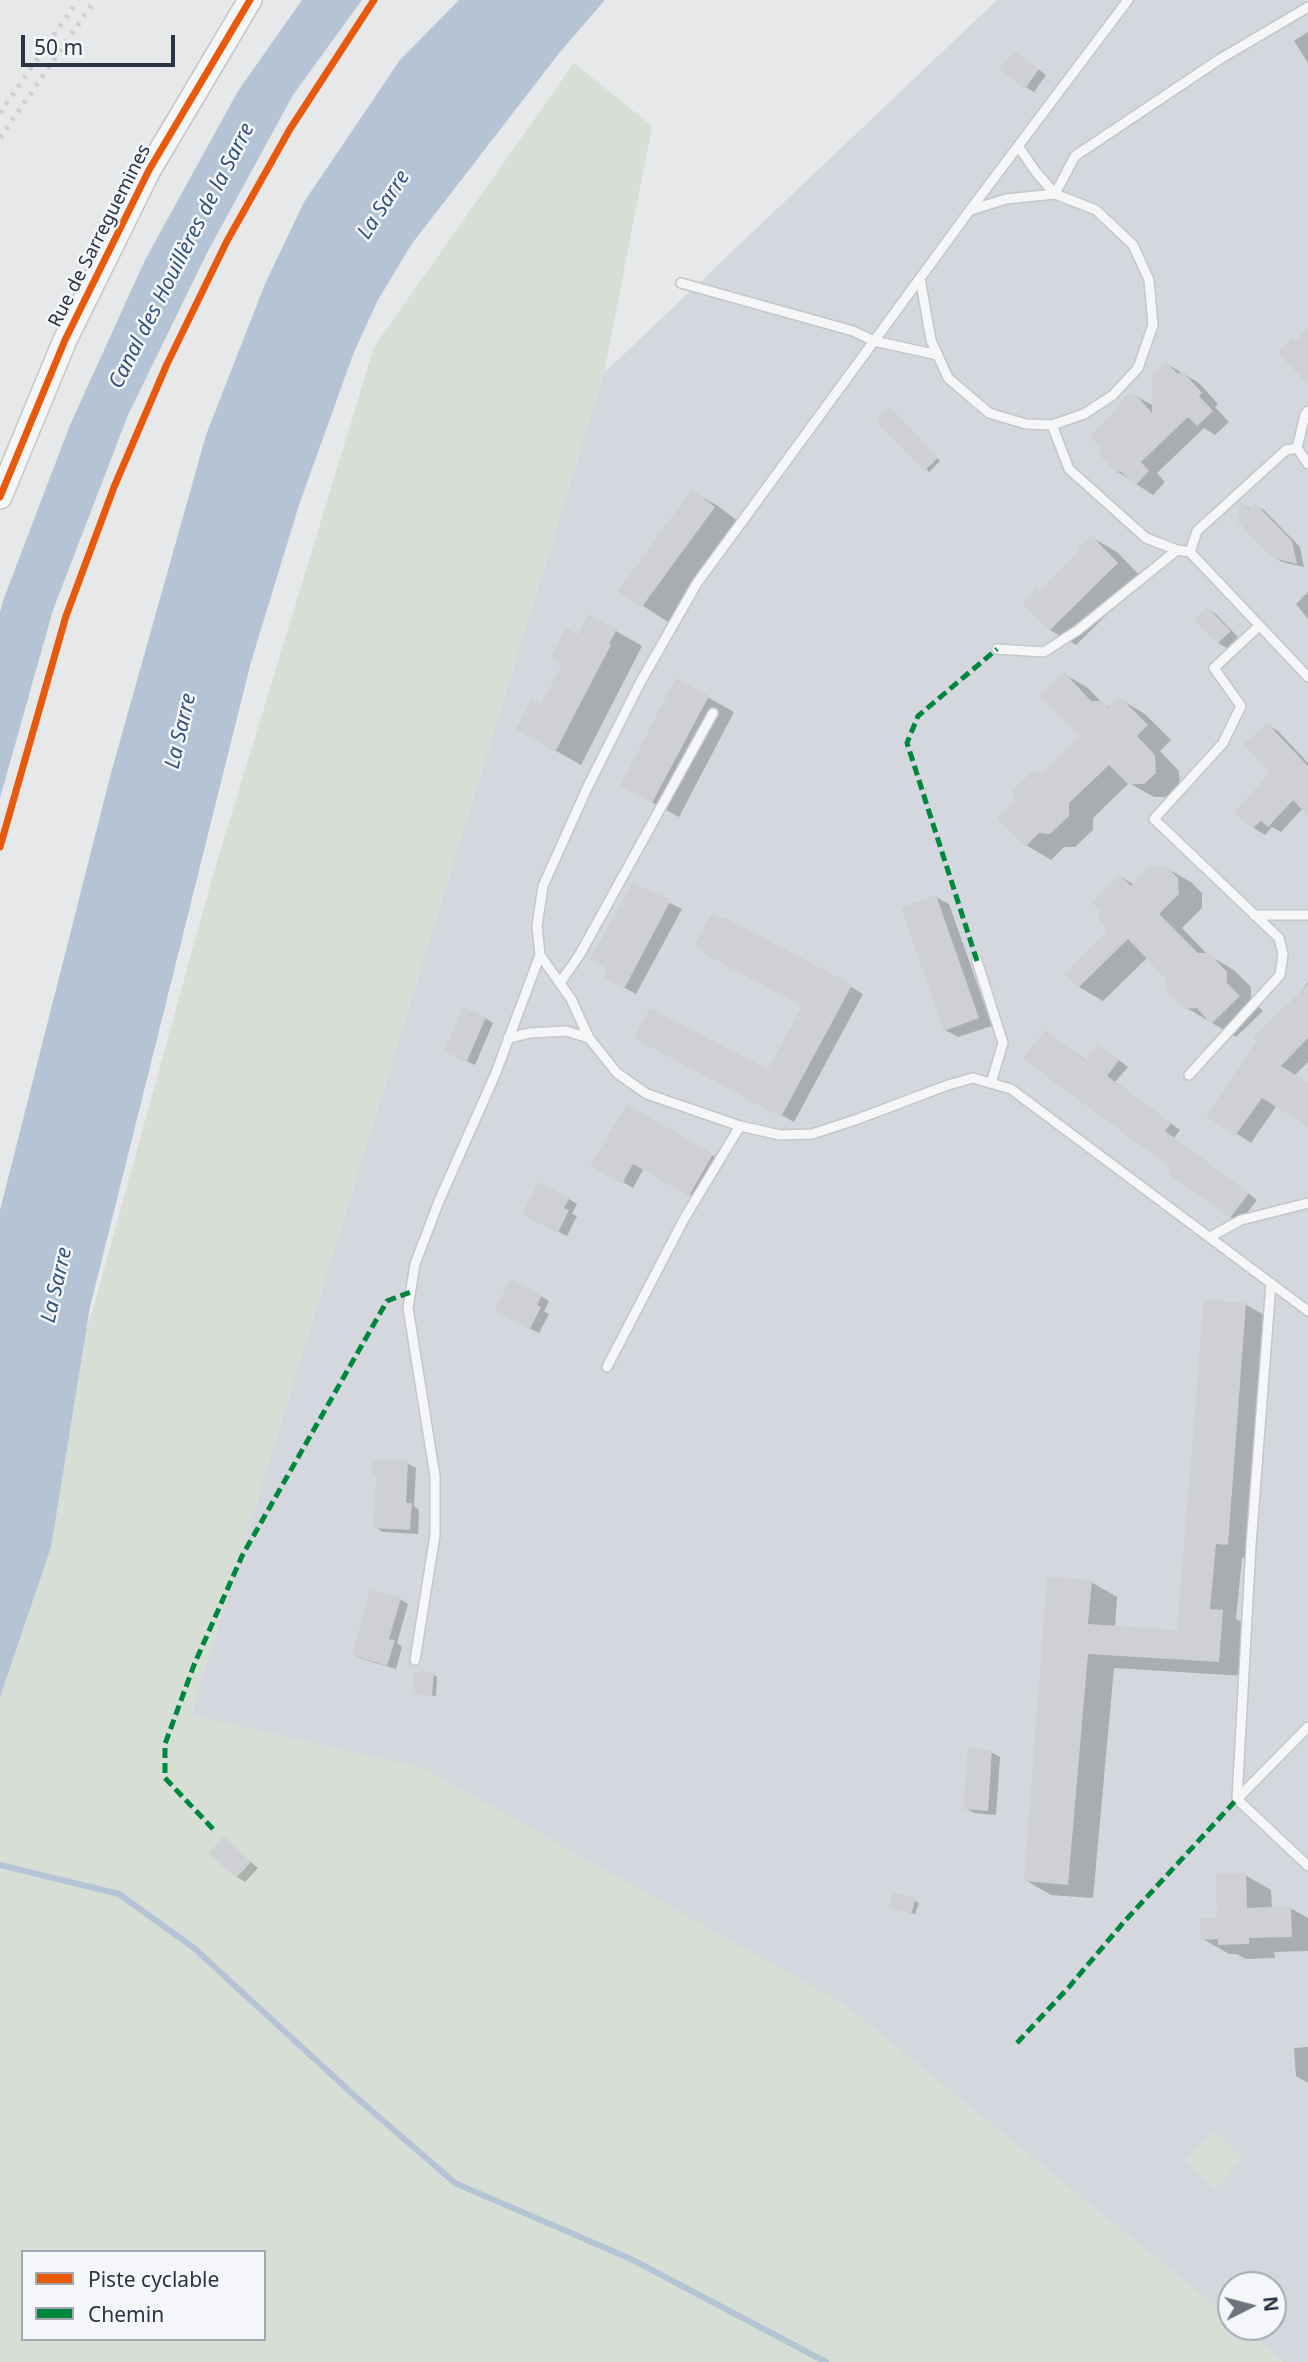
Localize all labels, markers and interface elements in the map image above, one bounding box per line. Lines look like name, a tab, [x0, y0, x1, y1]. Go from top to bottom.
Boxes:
scale bar	[24, 21, 178, 65]
text: 50 m	[34, 33, 83, 61]
water label: Canal des Houillères de la Sarre	[104, 119, 260, 393]
street label: Rue de Sarreguemines	[44, 141, 156, 331]
water label: La Sarre	[353, 166, 415, 244]
water label: La Sarre	[160, 691, 202, 771]
water label: La Sarre	[36, 1245, 78, 1325]
legend	[21, 2250, 266, 2341]
text: Piste cyclable	[88, 2265, 219, 2293]
north arrow	[1217, 2271, 1287, 2341]
text: N	[1257, 2295, 1285, 2313]
text: Chemin	[88, 2300, 164, 2328]

